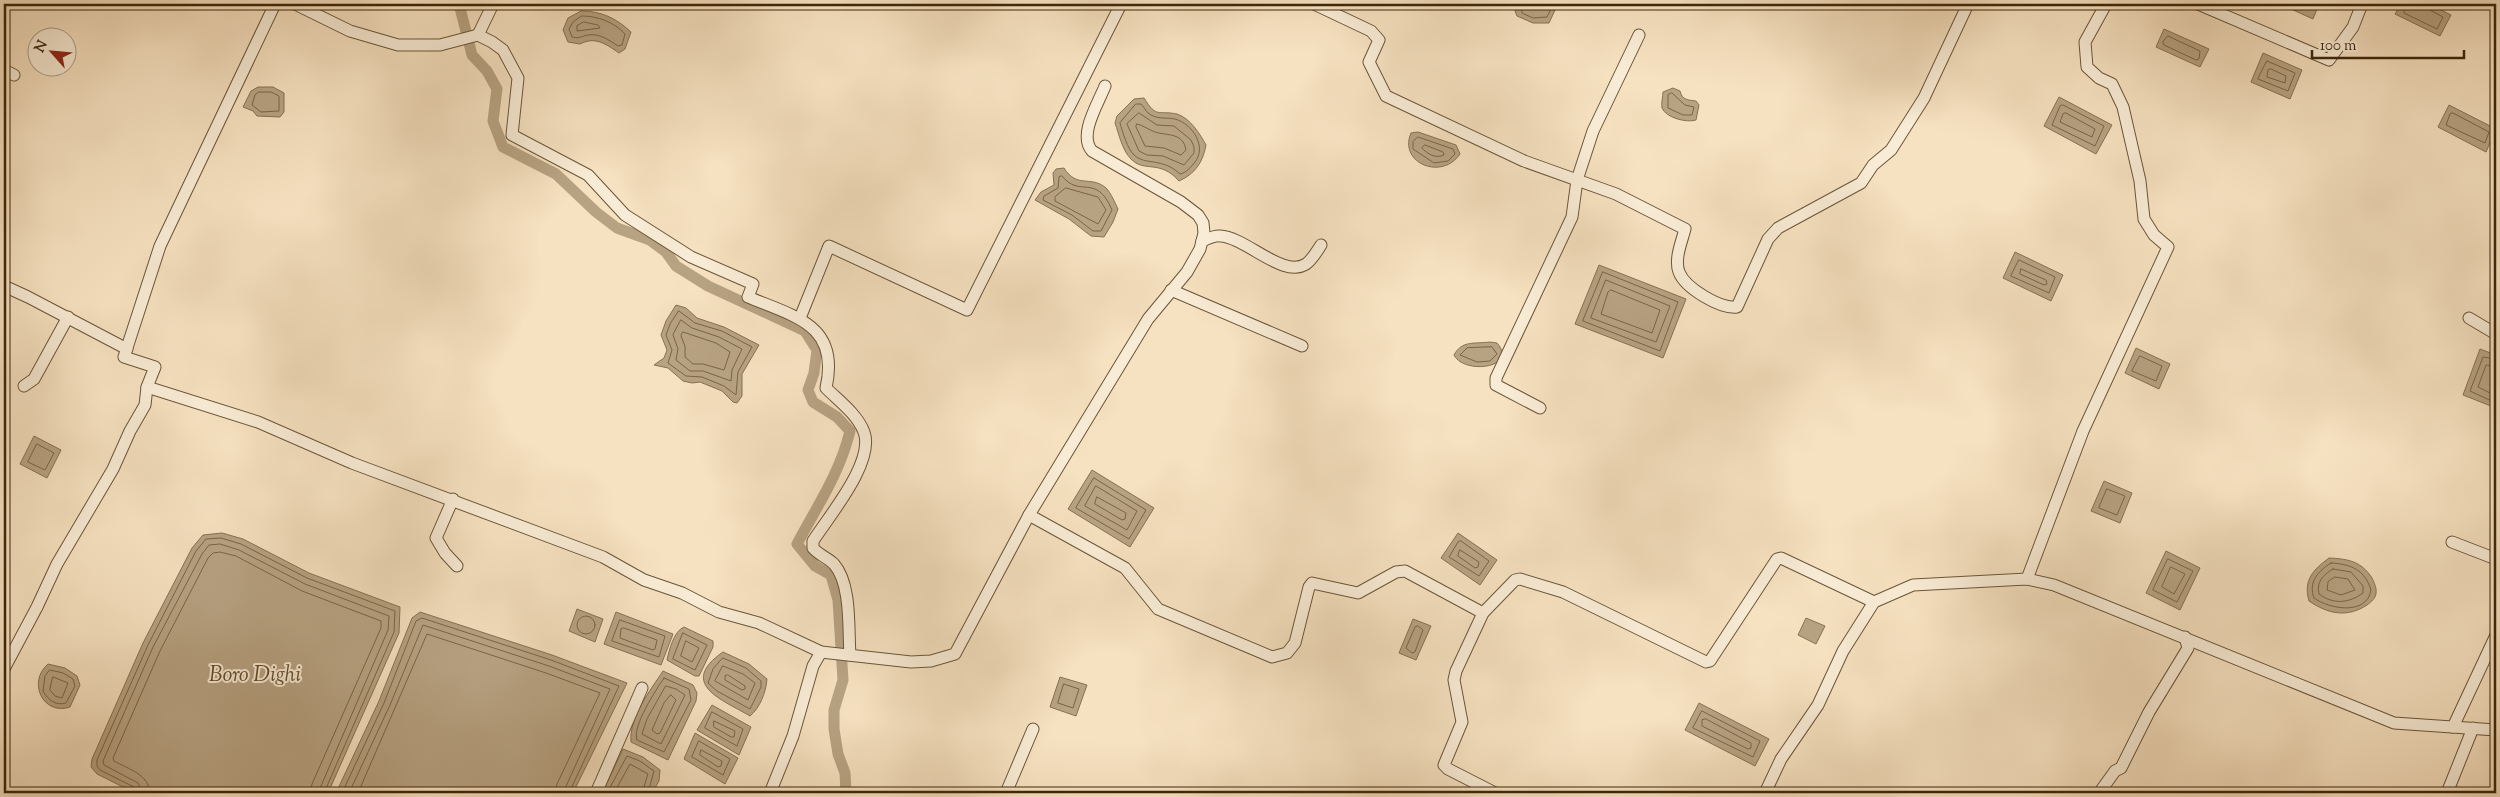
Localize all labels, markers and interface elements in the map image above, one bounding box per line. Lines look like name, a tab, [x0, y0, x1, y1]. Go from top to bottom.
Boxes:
north arrow	[28, 28, 78, 78]
scale bar	[2312, 28, 2465, 60]
text: 100 m	[2320, 36, 2357, 57]
text: N	[31, 37, 54, 57]
water label: Boro Dighi	[209, 660, 301, 692]

